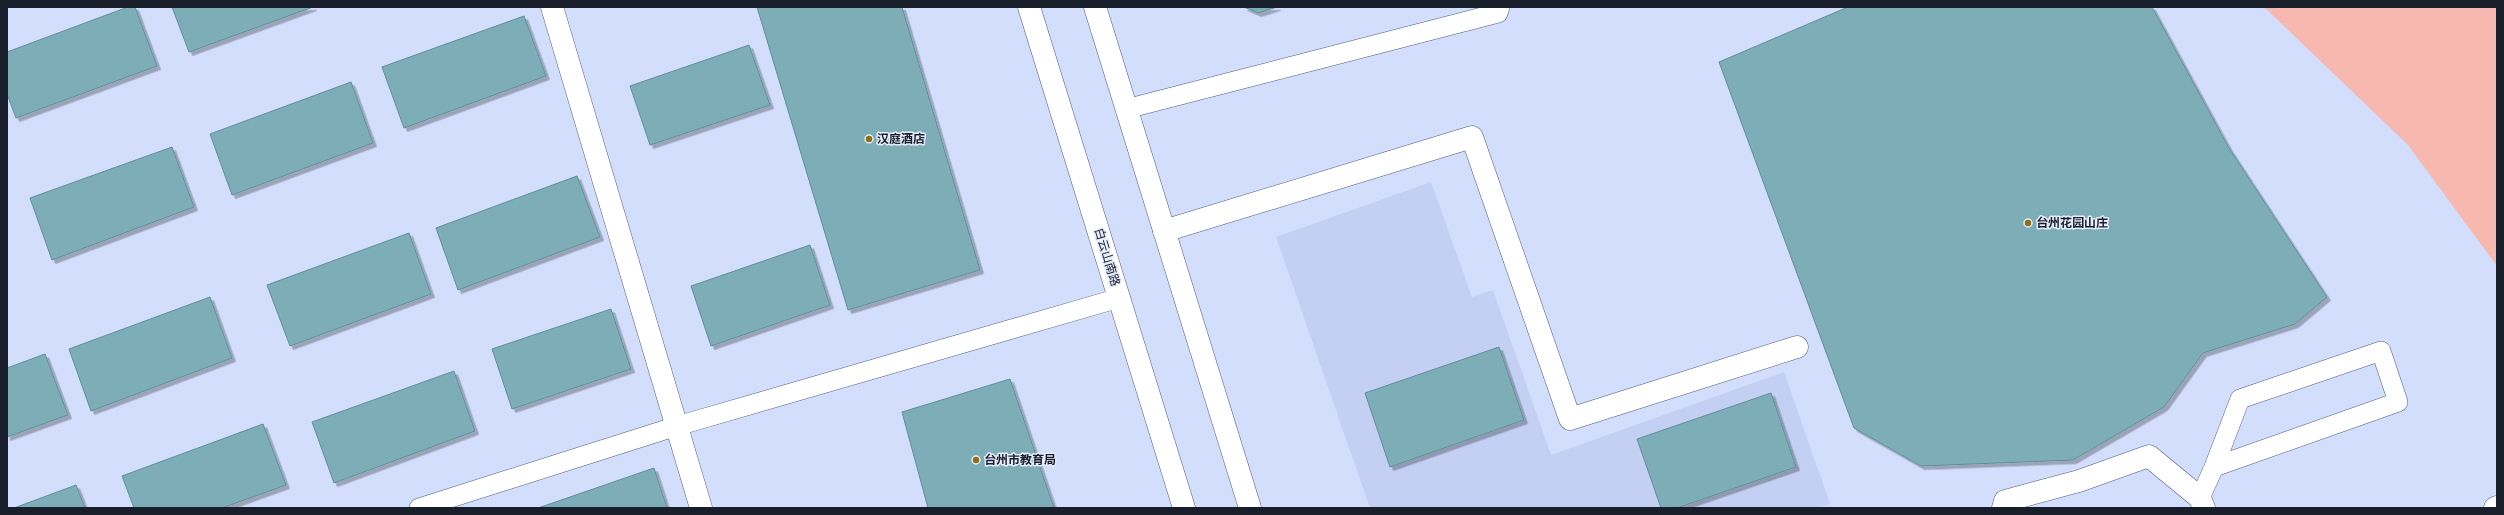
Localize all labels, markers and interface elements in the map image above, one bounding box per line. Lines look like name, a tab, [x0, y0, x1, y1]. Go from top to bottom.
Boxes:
place label: 汉庭酒店	[877, 130, 925, 148]
marker: 汉庭酒店	[864, 134, 874, 144]
place label: 台州花园山庄	[2036, 214, 2108, 232]
marker: 台州花园山庄	[2023, 218, 2033, 228]
street label: 白云山南路	[1090, 226, 1124, 288]
place label: 台州市教育局	[984, 451, 1056, 469]
marker: 台州市教育局	[971, 455, 981, 465]

